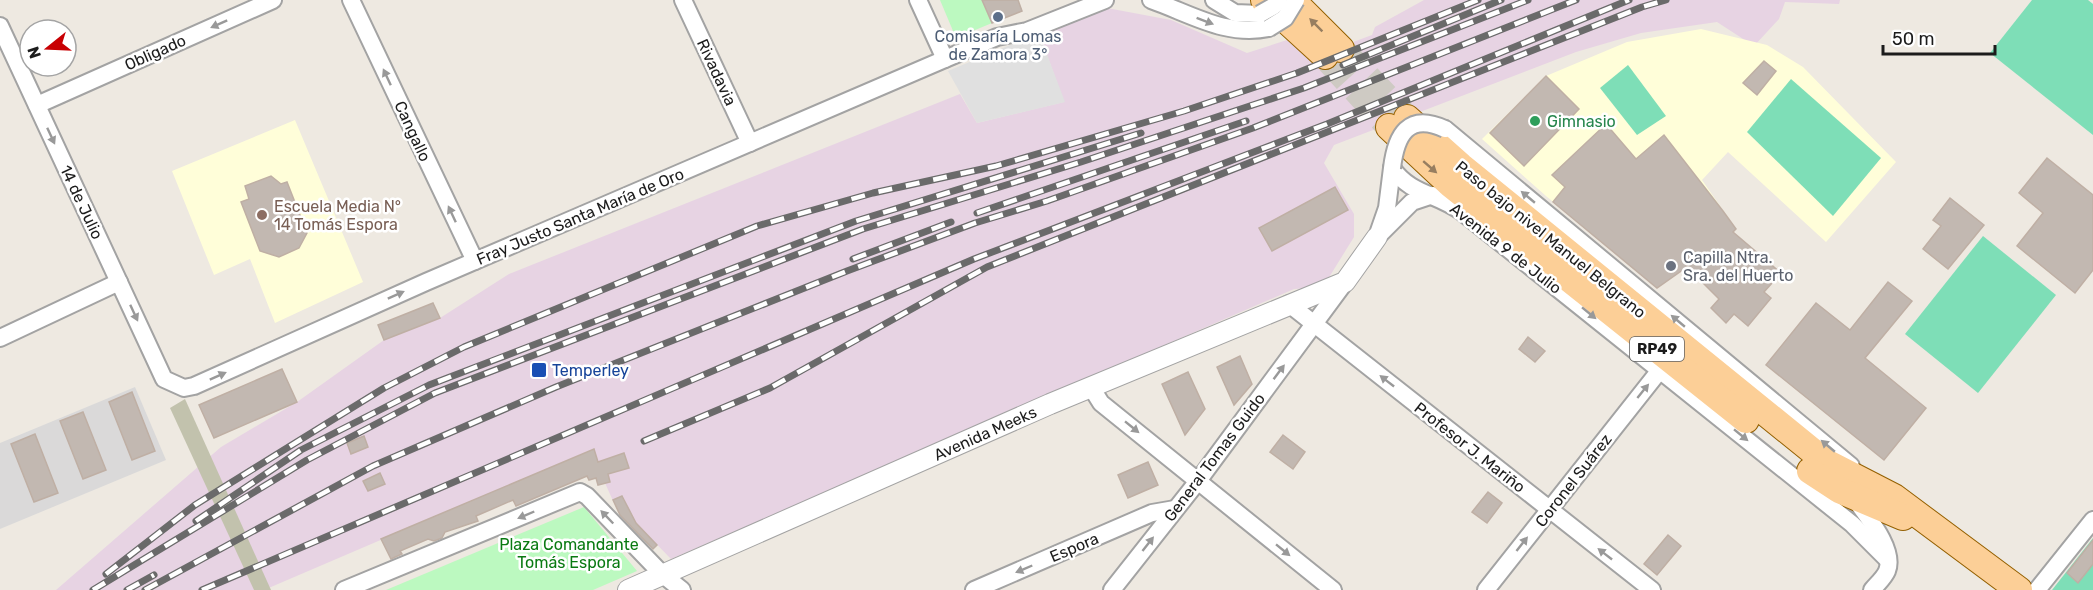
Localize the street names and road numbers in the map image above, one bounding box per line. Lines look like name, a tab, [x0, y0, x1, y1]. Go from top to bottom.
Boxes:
street label: Obligado	[122, 31, 189, 74]
street label: Rivadavia	[693, 36, 740, 109]
street label: Cangallo	[390, 98, 435, 164]
street label: Paso bajo nivel Manuel Belgrano	[1452, 157, 1650, 322]
street label: 14 de Julio	[56, 162, 107, 242]
street label: Fray Justo Santa María de Oro	[474, 164, 687, 269]
street label: Avenida 9 de Julio	[1446, 199, 1565, 298]
road number: RP49	[1630, 337, 1684, 361]
street label: General Tomas Guido	[1160, 389, 1269, 525]
street label: Profesor J. Mariño	[1411, 398, 1529, 497]
street label: Avenida Meeks	[931, 402, 1040, 465]
street label: Coronel Suárez	[1531, 430, 1616, 531]
street label: Espora	[1047, 529, 1102, 566]

